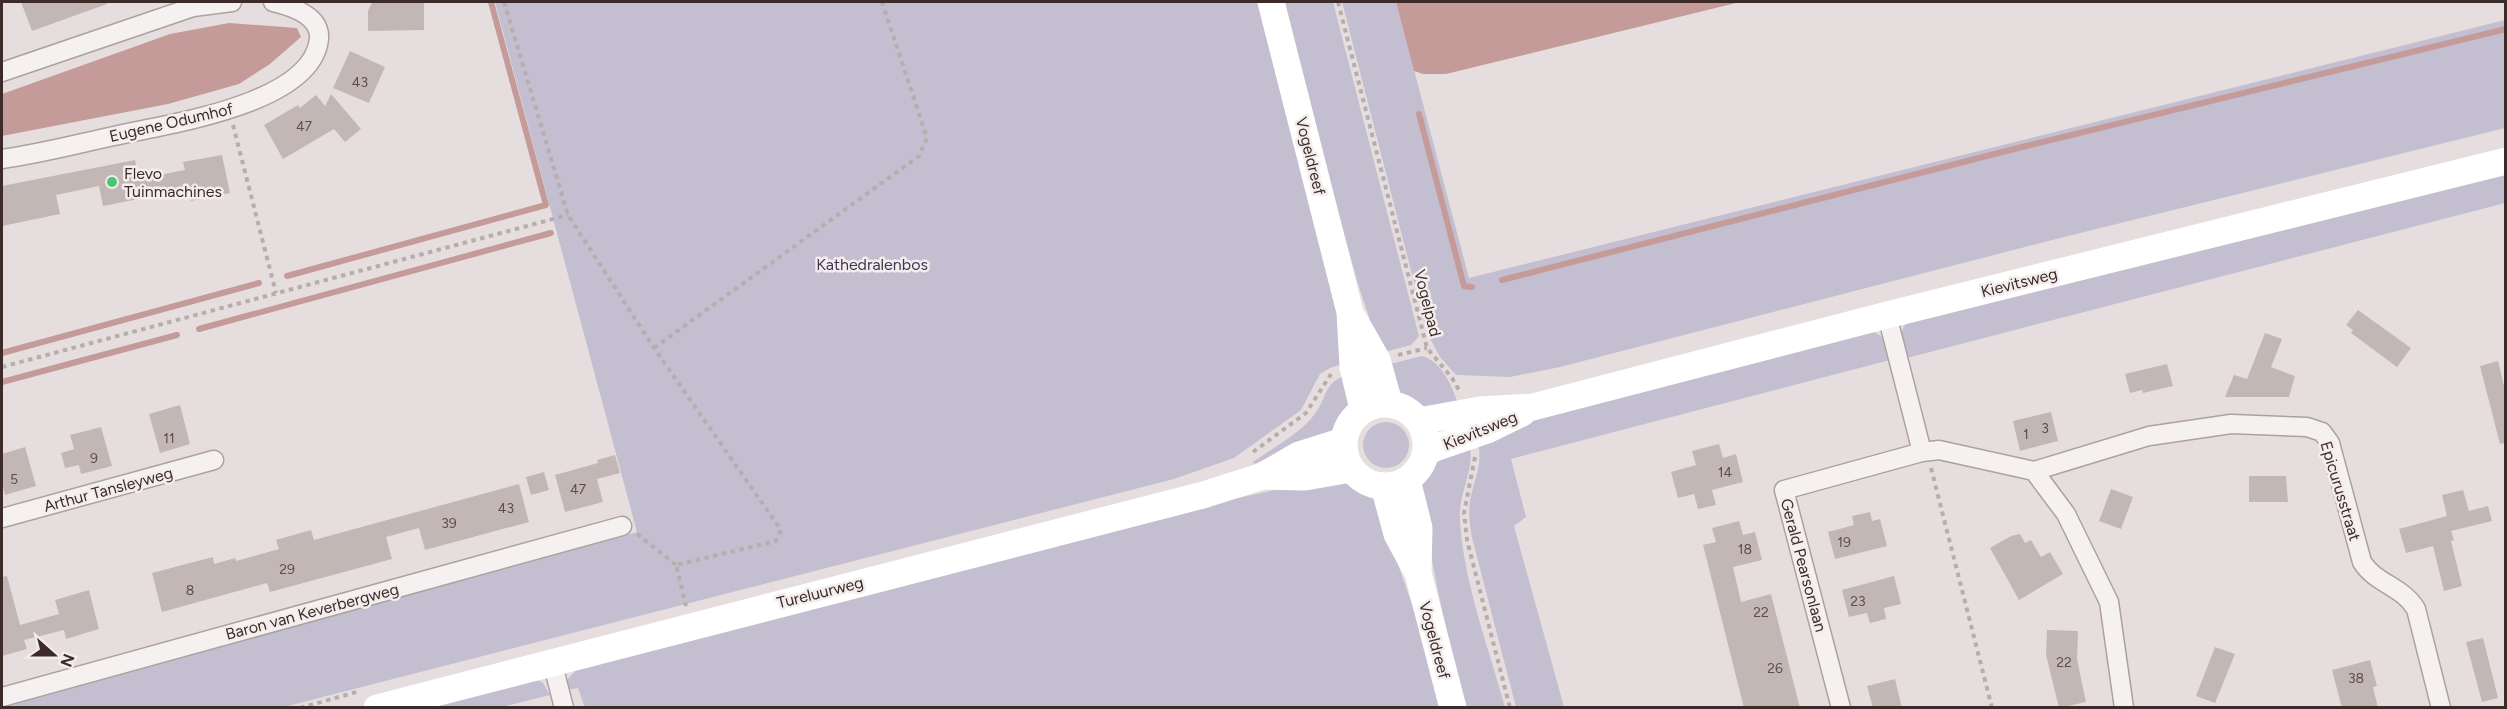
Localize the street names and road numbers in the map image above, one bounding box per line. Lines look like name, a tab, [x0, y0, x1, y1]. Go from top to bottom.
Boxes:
street label: Eugene Odumhof	[107, 99, 235, 146]
street label: Vogeldreef	[1292, 115, 1329, 197]
street label: Kievitsweg	[1979, 264, 2059, 301]
street label: Vogelpad	[1410, 268, 1445, 339]
street label: Kievitsweg	[1440, 407, 1520, 454]
street label: Epicurusstraat	[2316, 439, 2365, 543]
street label: Arthur Tansleyweg	[42, 463, 175, 516]
street label: Gerald Pearsonlaan	[1777, 496, 1830, 634]
street label: Tureluurweg	[775, 573, 865, 612]
street label: Baron van Keverbergweg	[223, 579, 401, 644]
street label: Vogeldreef	[1415, 599, 1454, 681]

